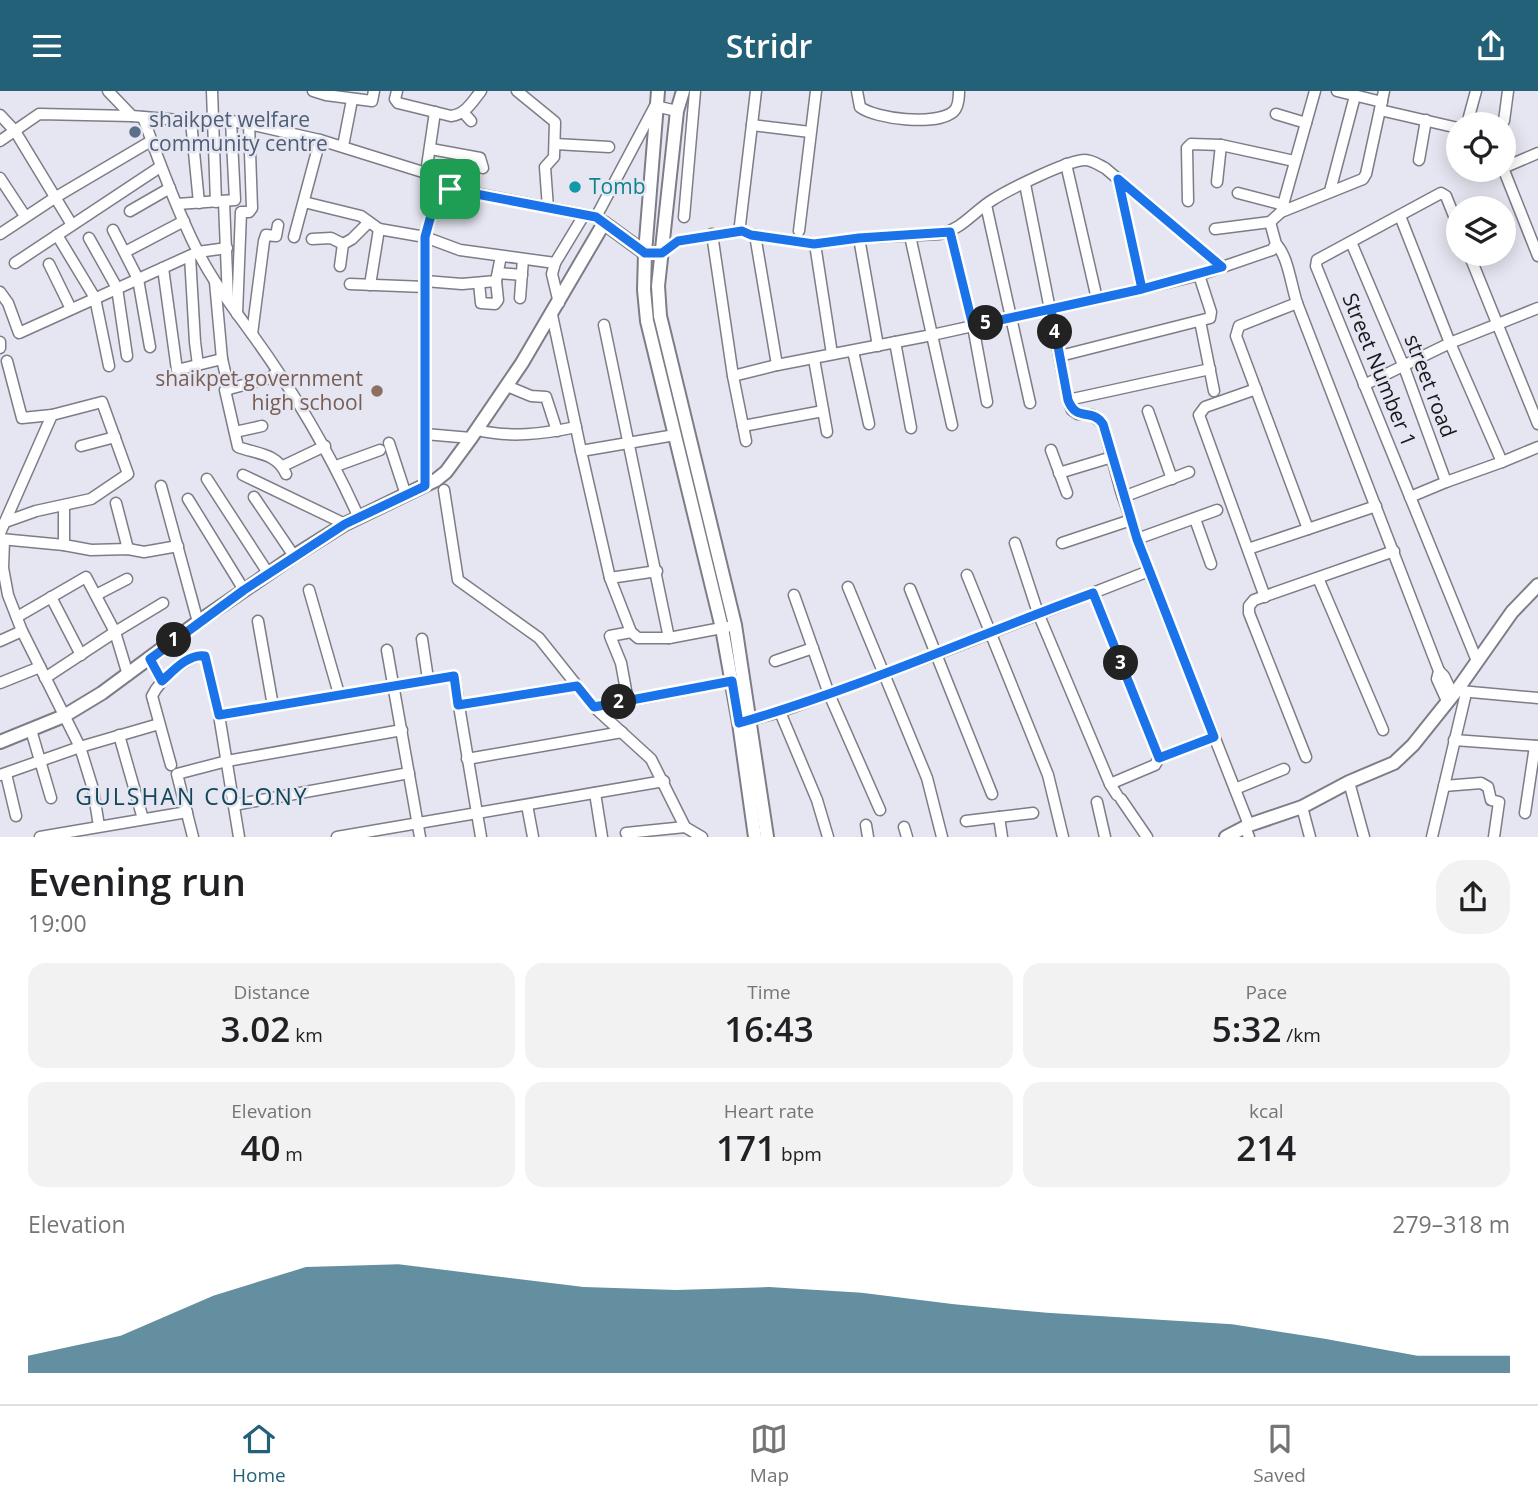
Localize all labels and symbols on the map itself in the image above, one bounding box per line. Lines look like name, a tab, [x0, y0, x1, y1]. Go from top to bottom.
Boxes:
place label: shaikpet welfare community centre	[149, 105, 328, 157]
marker: shaikpet welfare community centre	[127, 124, 143, 140]
pin	[420, 159, 480, 219]
place label: Tomb	[589, 172, 646, 200]
marker: Tomb	[567, 179, 583, 195]
street label: Street Number 1	[1336, 289, 1423, 450]
pin: 5	[968, 306, 1004, 341]
pin: 4	[1038, 315, 1072, 349]
street label: street road	[1398, 330, 1463, 441]
place label: shaikpet government high school	[155, 364, 363, 416]
marker: shaikpet government high school	[369, 383, 385, 399]
pin: 1	[156, 623, 192, 657]
pin: 3	[1104, 645, 1138, 681]
pin: 2	[602, 685, 636, 719]
district label: GULSHAN COLONY	[75, 780, 309, 812]

